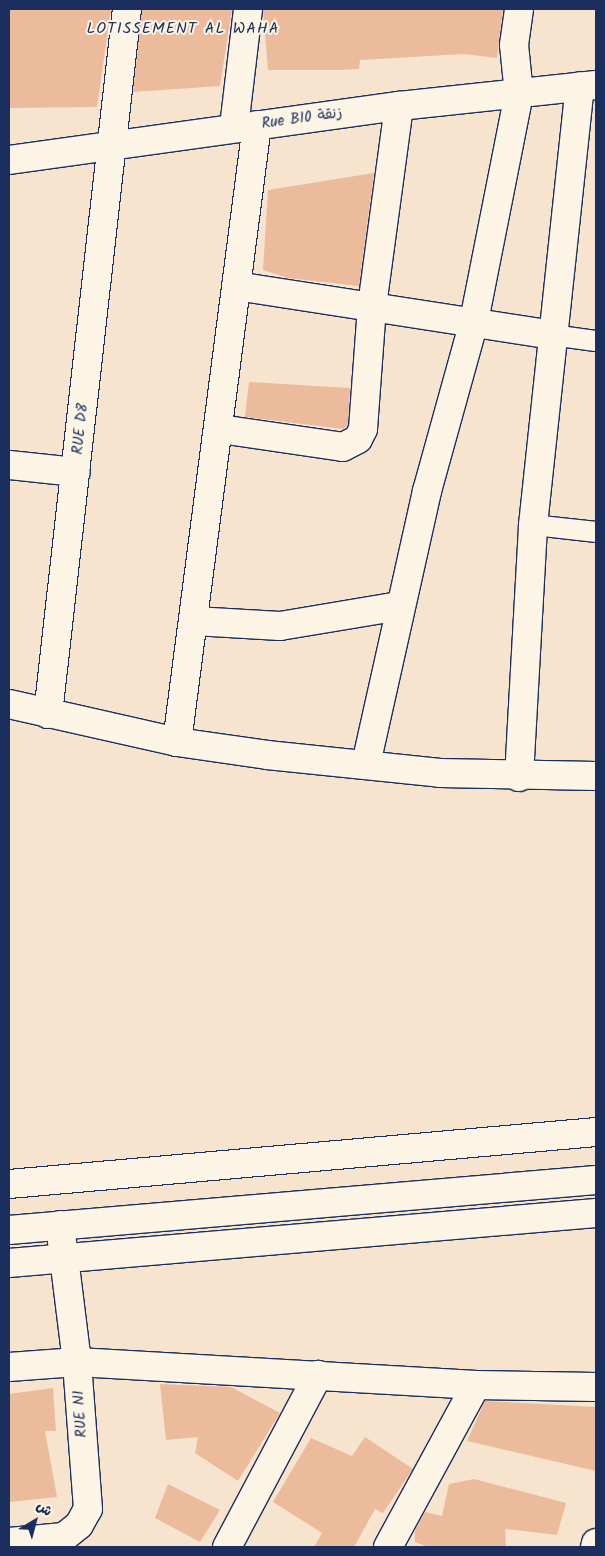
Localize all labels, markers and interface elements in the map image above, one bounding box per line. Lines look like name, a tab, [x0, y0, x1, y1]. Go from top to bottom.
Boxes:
district label: LOTISSEMENT AL WAHA	[84, 19, 282, 39]
street label: Rue B10 زنقة	[261, 104, 343, 134]
street label: RUE D8	[69, 403, 93, 455]
street label: RUE N1	[70, 1390, 92, 1438]
north arrow	[10, 1496, 60, 1546]
text: ش	[31, 1496, 57, 1522]

